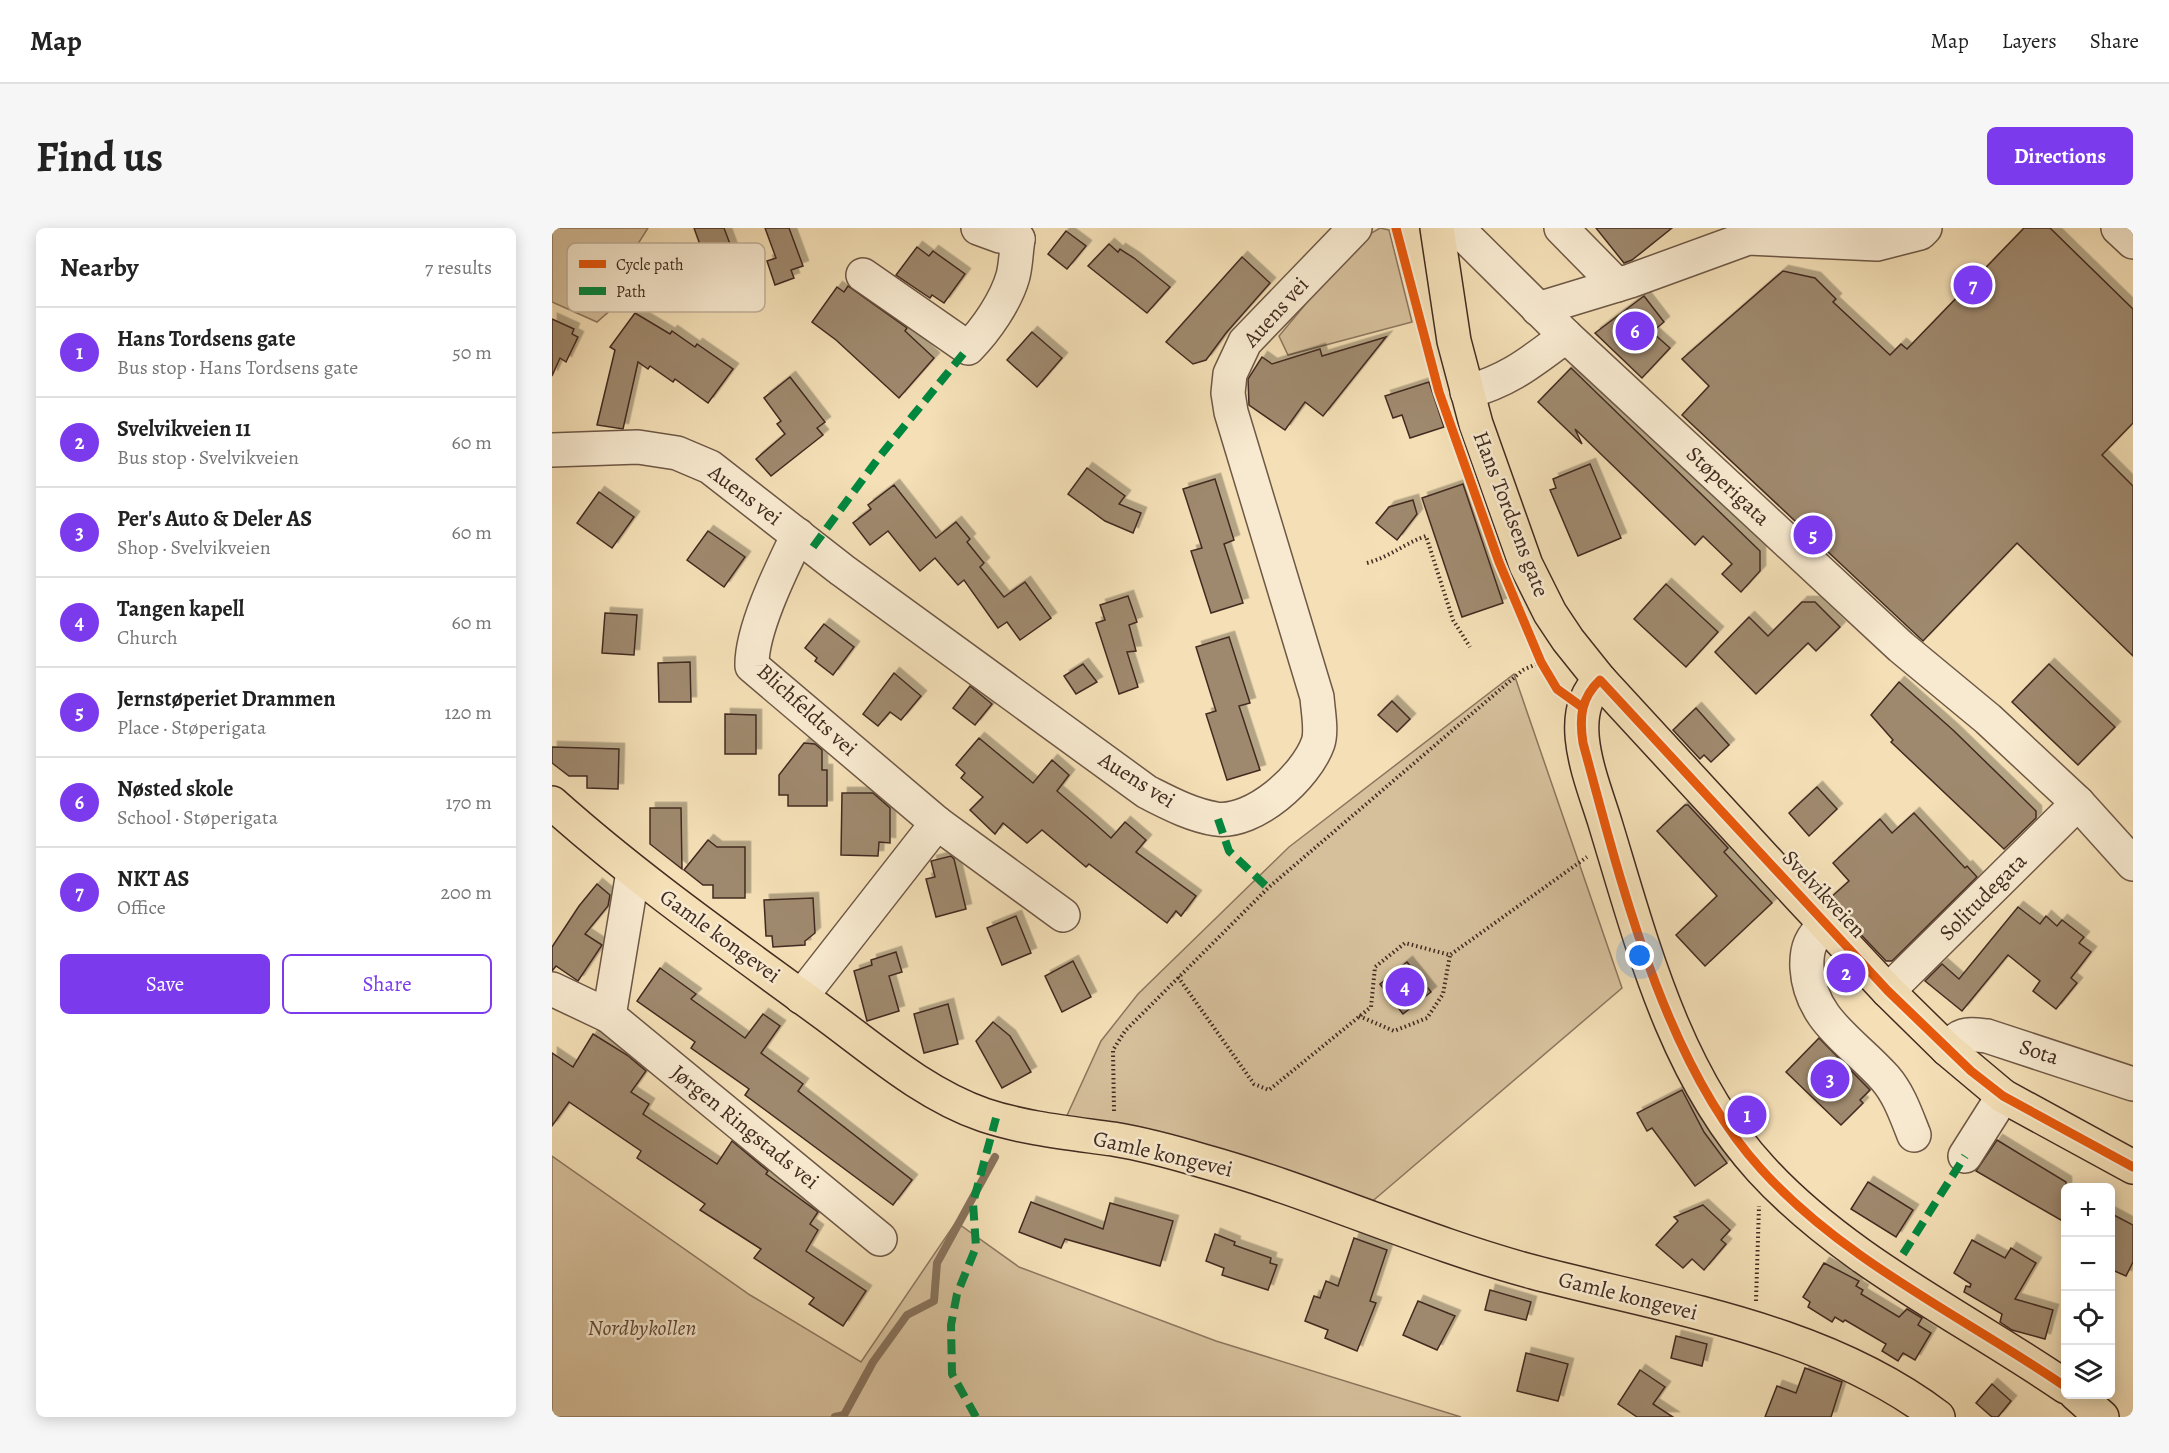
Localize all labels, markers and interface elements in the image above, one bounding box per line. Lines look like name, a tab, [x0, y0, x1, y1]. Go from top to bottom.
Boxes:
text: Map	[30, 22, 82, 60]
text: Map	[1930, 27, 1969, 55]
text: Layers	[2002, 27, 2057, 55]
text: Share	[2090, 27, 2139, 55]
button: Directions	[1987, 127, 2133, 185]
text: Find us	[36, 128, 163, 185]
legend	[567, 243, 765, 312]
text: Nearby	[60, 250, 139, 285]
text: 7 results	[425, 254, 492, 281]
text: Cycle path	[616, 254, 684, 276]
pin: 7	[1954, 262, 1992, 308]
street label: Auens vei	[1236, 270, 1316, 354]
text: Path	[616, 281, 646, 303]
pin: 6	[1616, 308, 1654, 354]
text: Hans Tordsens gate	[117, 324, 296, 354]
text: 1	[76, 339, 83, 366]
text: 50 m	[452, 339, 492, 366]
text: Bus stop · Hans Tordsens gate	[117, 354, 358, 381]
text: Svelvikveien 11	[117, 414, 251, 444]
street label: Hans Tordsens gate	[1466, 427, 1556, 601]
text: 2	[75, 429, 84, 456]
text: 60 m	[452, 429, 492, 456]
street label: Støperigata	[1680, 439, 1777, 533]
text: Bus stop · Svelvikveien	[117, 444, 299, 471]
street label: Auens vei	[701, 457, 788, 533]
text: Per's Auto & Deler AS	[117, 504, 312, 534]
pin: 5	[1794, 512, 1832, 558]
text: 3	[75, 519, 84, 546]
text: 60 m	[452, 519, 492, 546]
text: Shop · Svelvikveien	[117, 534, 271, 561]
text: Tangen kapell	[117, 594, 244, 624]
text: 4	[75, 609, 84, 636]
text: 60 m	[452, 609, 492, 636]
text: Church	[117, 624, 178, 651]
street label: Blichfeldts vei	[750, 657, 864, 763]
text: Jernstøperiet Drammen	[117, 684, 336, 714]
text: 5	[75, 699, 84, 726]
text: 120 m	[444, 699, 492, 726]
text: Place · Støperigata	[117, 714, 266, 741]
street label: Auens vei	[1092, 744, 1181, 815]
text: Nøsted skole	[117, 774, 233, 804]
text: 6	[75, 789, 84, 816]
text: 170 m	[446, 789, 492, 816]
text: School · Støperigata	[117, 804, 278, 831]
street label: Svelvikveien	[1775, 843, 1873, 945]
street label: Solitudegata	[1932, 846, 2034, 948]
text: NKT AS	[117, 864, 189, 894]
text: 7	[75, 879, 84, 906]
text: 200 m	[441, 879, 492, 906]
street label: Gamle kongevei	[654, 882, 786, 990]
text: Office	[117, 894, 166, 921]
your location	[1625, 941, 1654, 970]
pin: 2	[1826, 950, 1866, 996]
button: Save	[60, 954, 270, 1014]
button: Share	[282, 954, 492, 1014]
pin: 4	[1386, 964, 1424, 1010]
street label: Sota	[2015, 1032, 2063, 1073]
pin: 3	[1810, 1056, 1850, 1102]
street label: Jørgen Ringstads vei	[665, 1058, 825, 1196]
pin: 1	[1728, 1092, 1766, 1138]
street label: Gamle kongevei	[1090, 1123, 1236, 1185]
map controls	[2061, 1183, 2115, 1399]
button: +	[2061, 1183, 2115, 1237]
button: −	[2061, 1237, 2115, 1291]
street label: Gamle kongevei	[1555, 1264, 1701, 1328]
button: locate	[2061, 1291, 2115, 1345]
park label: Nordbykollen	[588, 1313, 696, 1343]
button: layers	[2061, 1345, 2115, 1399]

